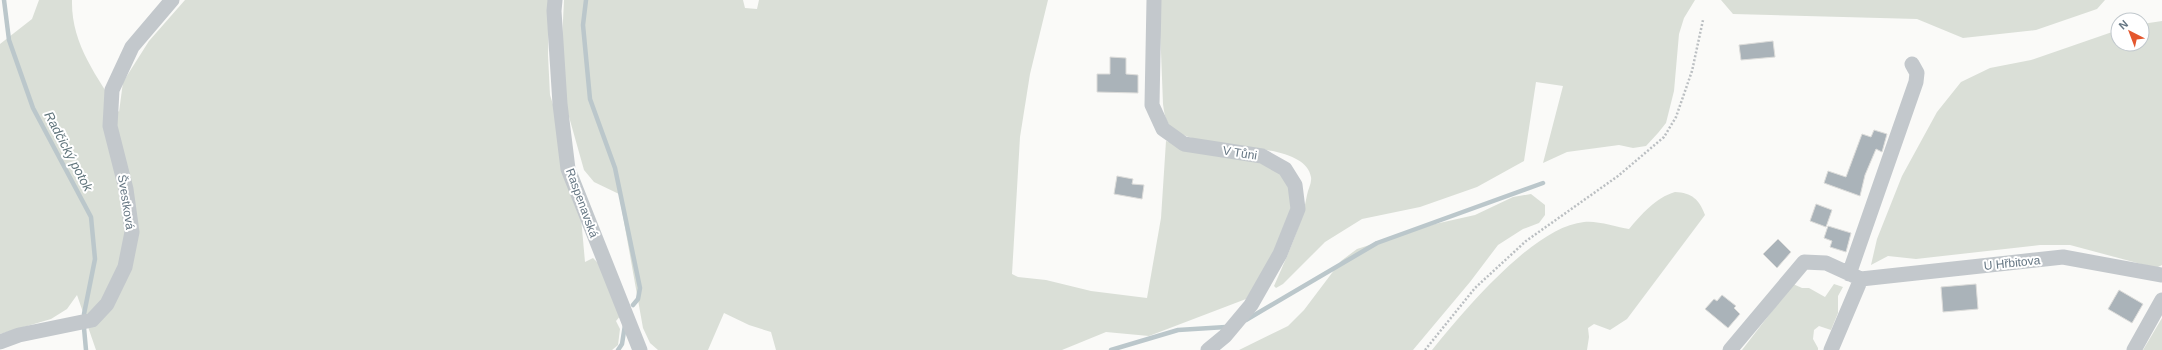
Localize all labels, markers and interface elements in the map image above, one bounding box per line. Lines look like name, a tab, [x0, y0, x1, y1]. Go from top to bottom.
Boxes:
north arrow	[2110, 12, 2150, 52]
text: N	[2116, 17, 2130, 32]
water label: Radčický potok	[41, 109, 97, 195]
street label: V Tůni	[1222, 143, 1258, 163]
street label: Raspenavská	[563, 166, 601, 240]
street label: Švestková	[115, 173, 138, 231]
street label: U Hřbitova	[1983, 253, 2041, 273]

